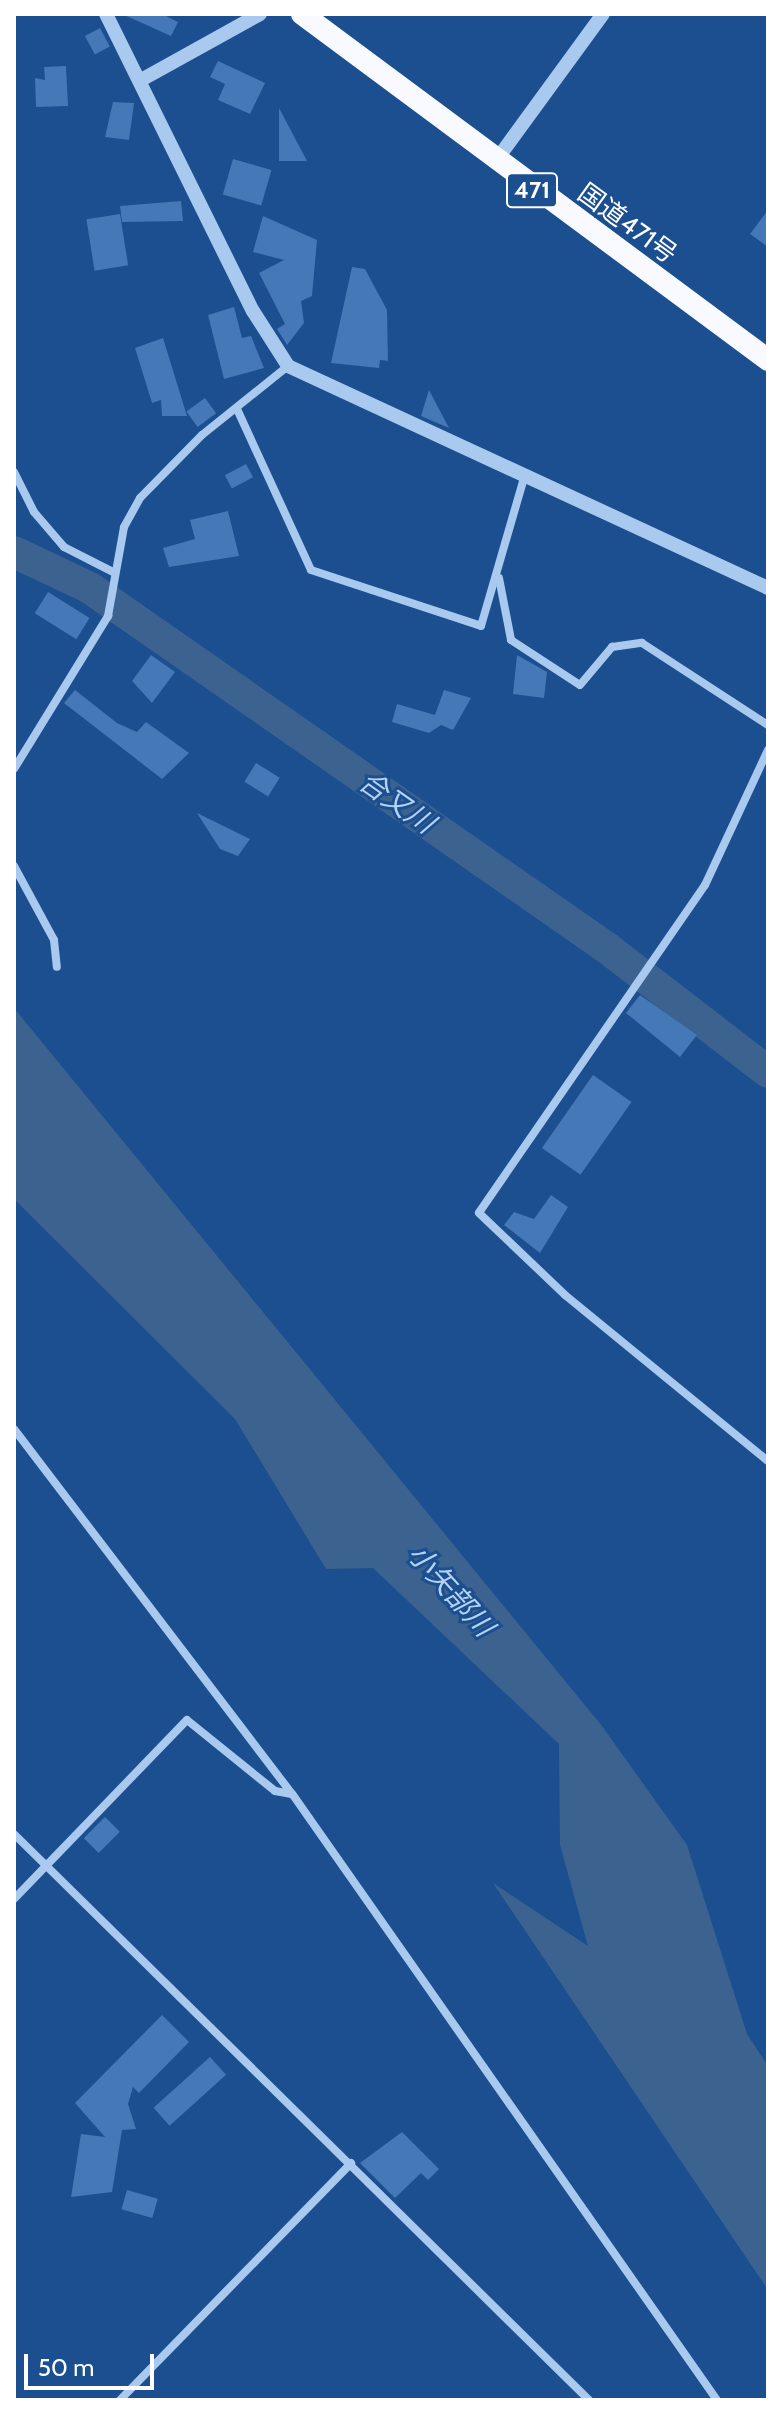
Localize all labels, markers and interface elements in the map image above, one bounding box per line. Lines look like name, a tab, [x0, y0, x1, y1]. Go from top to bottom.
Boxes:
road number: 471	[506, 170, 558, 210]
street label: 国道471号	[571, 178, 683, 270]
water label: 合又川	[353, 764, 441, 840]
water label: 小矢部川	[401, 1537, 501, 1643]
scale bar	[28, 2338, 158, 2388]
text: 50 m	[38, 2353, 94, 2382]

